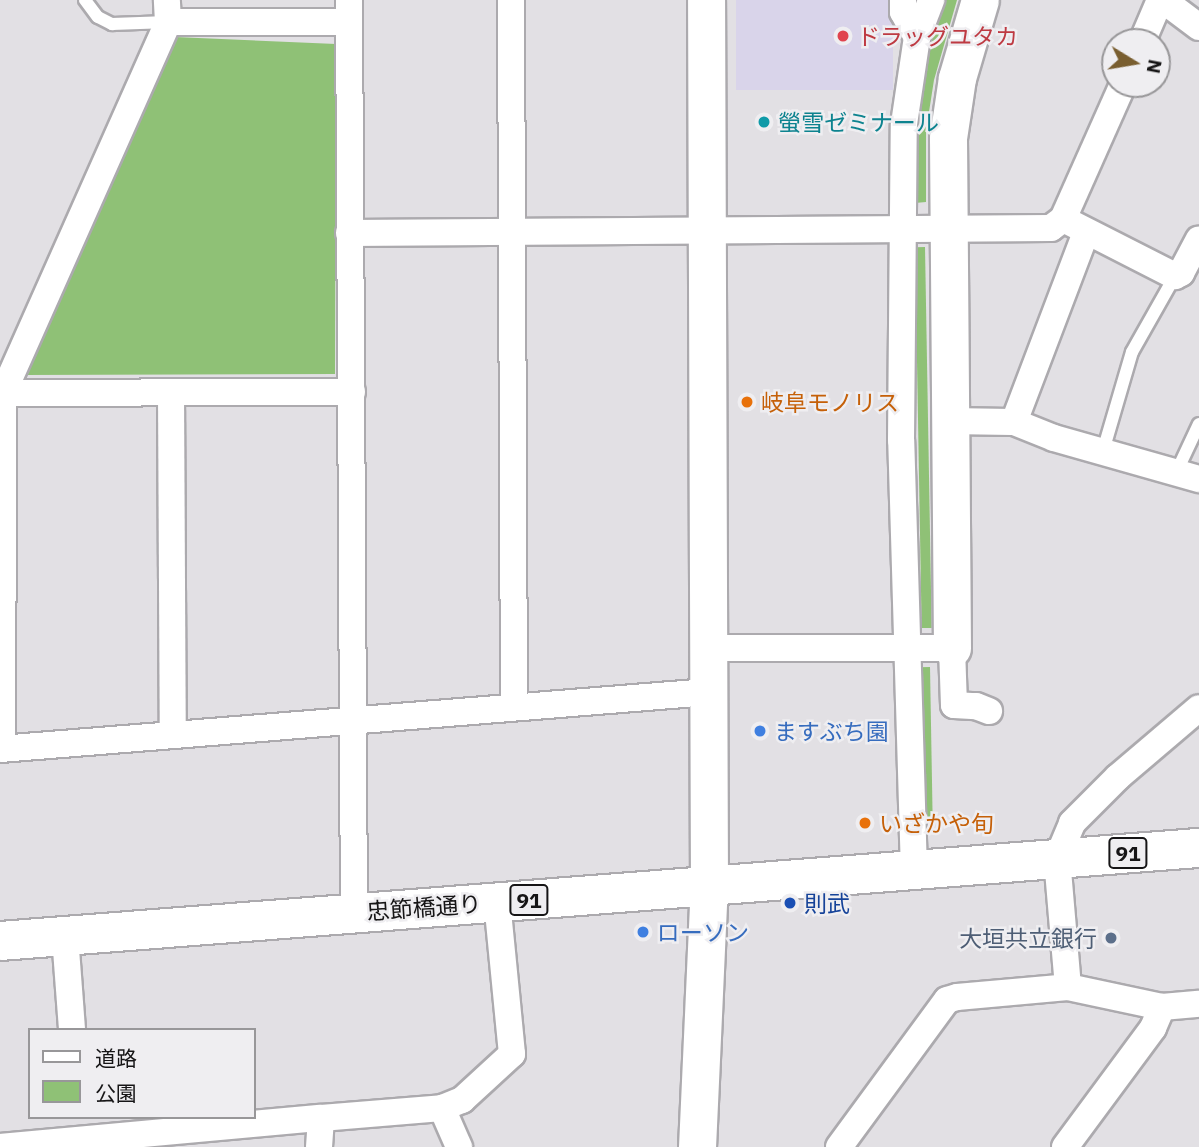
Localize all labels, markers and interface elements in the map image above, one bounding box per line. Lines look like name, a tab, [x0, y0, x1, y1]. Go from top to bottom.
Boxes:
place label: ドラッグユタカ	[857, 22, 1018, 50]
marker: ドラッグユタカ	[835, 28, 851, 44]
north arrow	[1101, 28, 1171, 98]
text: N	[1142, 58, 1168, 76]
place label: 螢雪ゼミナール	[778, 108, 939, 136]
marker: 螢雪ゼミナール	[756, 114, 772, 130]
place label: 岐阜モノリス	[761, 388, 899, 416]
marker: 岐阜モノリス	[739, 394, 755, 410]
place label: ますぶち園	[774, 717, 889, 745]
marker: ますぶち園	[752, 723, 768, 739]
place label: いざかや旬	[879, 809, 994, 837]
marker: いざかや旬	[857, 815, 873, 831]
road number: 91	[1107, 836, 1149, 870]
road number: 91	[508, 883, 550, 918]
street label: 忠節橋通り	[366, 889, 482, 925]
place label: 則武	[804, 889, 850, 917]
marker: 則武	[782, 895, 798, 911]
place label: ローソン	[657, 918, 749, 946]
marker: ローソン	[635, 924, 651, 940]
place label: 大垣共立銀行	[959, 924, 1097, 952]
marker: 大垣共立銀行	[1103, 930, 1119, 946]
legend	[28, 1028, 256, 1119]
text: 道路	[95, 1044, 137, 1072]
text: 公園	[95, 1079, 137, 1107]

